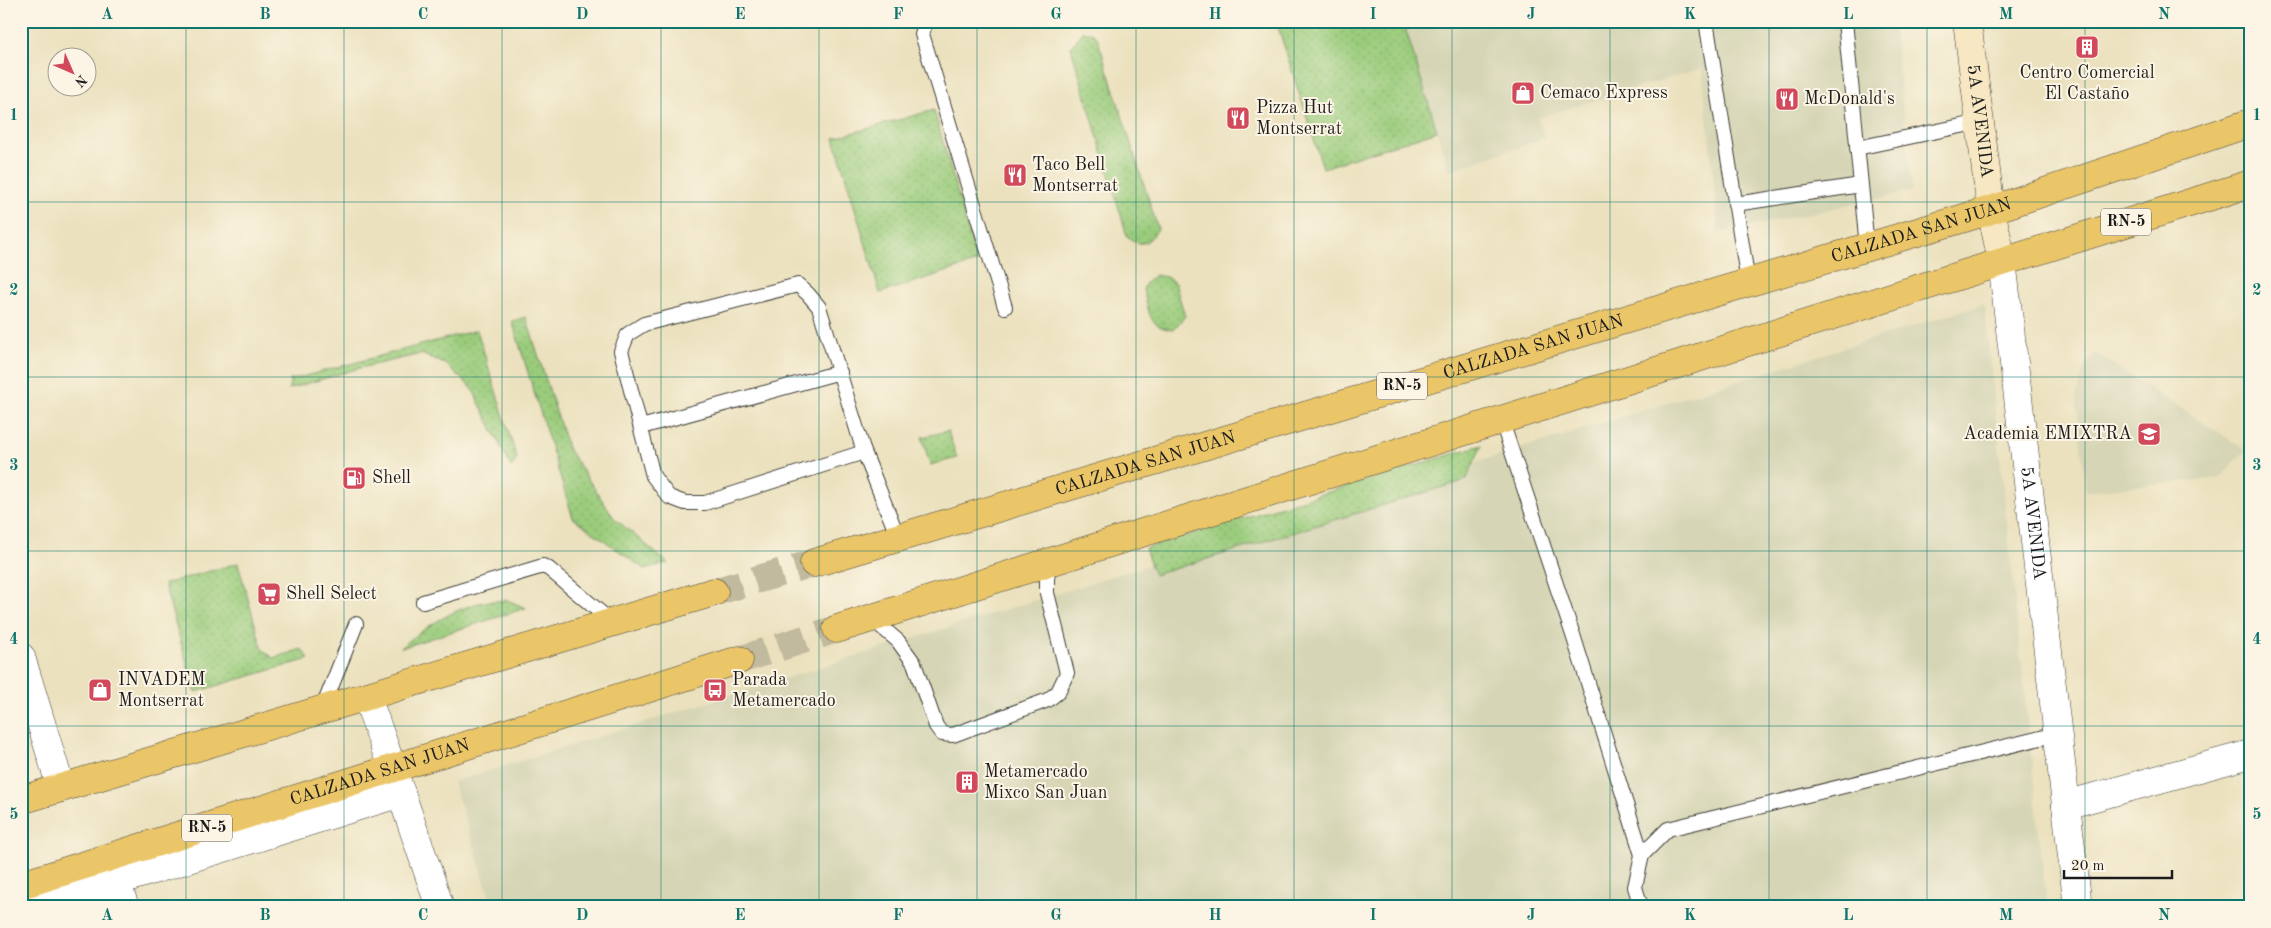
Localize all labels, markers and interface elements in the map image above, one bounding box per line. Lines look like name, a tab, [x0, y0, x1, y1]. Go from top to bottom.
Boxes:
text: A	[101, 7, 113, 23]
text: B	[259, 7, 271, 23]
text: C	[418, 7, 428, 23]
text: D	[576, 7, 588, 23]
text: E	[734, 7, 746, 23]
text: F	[893, 7, 904, 23]
text: G	[1050, 7, 1062, 23]
text: H	[1208, 7, 1222, 23]
text: I	[1369, 7, 1377, 23]
text: J	[1527, 7, 1536, 23]
text: K	[1684, 7, 1696, 23]
text: L	[1843, 7, 1854, 23]
text: M	[1999, 7, 2013, 23]
text: N	[2158, 7, 2171, 23]
building icon: Centro Comercial El Castaño	[2074, 34, 2100, 60]
north arrow	[48, 48, 98, 98]
street label: 5A AVENIDA	[1964, 64, 1996, 179]
place label: Centro Comercial El Castaño	[2019, 64, 2155, 103]
text: N	[72, 72, 89, 89]
shop icon: Cemaco Express	[1510, 80, 1536, 106]
place label: Cemaco Express	[1540, 84, 1668, 102]
restaurant icon: McDonald's	[1774, 86, 1800, 112]
place label: McDonald's	[1804, 90, 1895, 108]
place label: Pizza Hut Montserrat	[1256, 99, 1342, 138]
restaurant icon: Pizza Hut Montserrat	[1225, 105, 1251, 131]
text: 1	[9, 108, 19, 124]
text: 1	[2252, 108, 2262, 124]
place label: Taco Bell Montserrat	[1032, 156, 1118, 195]
restaurant icon: Taco Bell Montserrat	[1002, 162, 1028, 188]
street label: CALZADA SAN JUAN	[1829, 195, 2014, 266]
road number: RN-5	[2101, 208, 2151, 236]
text: 2	[9, 283, 19, 299]
text: 2	[2252, 283, 2262, 299]
street label: CALZADA SAN JUAN	[1441, 312, 1626, 383]
road number: RN-5	[1377, 372, 1427, 400]
school or university icon: Academia EMIXTRA	[2136, 421, 2162, 447]
place label: Academia EMIXTRA	[1963, 425, 2132, 443]
street label: CALZADA SAN JUAN	[1053, 428, 1238, 499]
text: 3	[9, 458, 19, 474]
text: 3	[2252, 458, 2262, 474]
fuel station icon: Shell	[341, 465, 367, 491]
street label: 5A AVENIDA	[2017, 466, 2048, 581]
place label: Shell	[372, 469, 411, 487]
supermarket icon: Shell Select	[256, 581, 282, 607]
place label: Shell Select	[286, 585, 377, 603]
text: 4	[9, 632, 19, 648]
text: 4	[2252, 632, 2262, 648]
place label: INVADEM Montserrat	[118, 671, 206, 710]
place label: Parada Metamercado	[732, 671, 836, 710]
shop icon: INVADEM Montserrat	[87, 677, 113, 703]
bus stop icon: Parada Metamercado	[702, 677, 728, 703]
street label: CALZADA SAN JUAN	[288, 736, 472, 809]
place label: Metamercado Mixco San Juan	[984, 763, 1108, 802]
building icon: Metamercado Mixco San Juan	[954, 769, 980, 795]
text: 5	[9, 807, 19, 823]
text: 5	[2252, 807, 2262, 823]
road number: RN-5	[182, 814, 232, 841]
scale bar	[2064, 848, 2171, 880]
text: 20 m	[2071, 859, 2105, 874]
text: A	[101, 908, 113, 924]
text: B	[259, 908, 271, 924]
text: C	[418, 908, 428, 924]
text: D	[576, 908, 588, 924]
text: E	[734, 908, 746, 924]
text: F	[893, 908, 904, 924]
text: G	[1050, 908, 1062, 924]
text: H	[1208, 908, 1222, 924]
text: I	[1369, 908, 1377, 924]
text: J	[1527, 908, 1536, 924]
text: K	[1684, 908, 1696, 924]
text: L	[1843, 908, 1854, 924]
text: M	[1999, 908, 2013, 924]
text: N	[2158, 908, 2171, 924]

